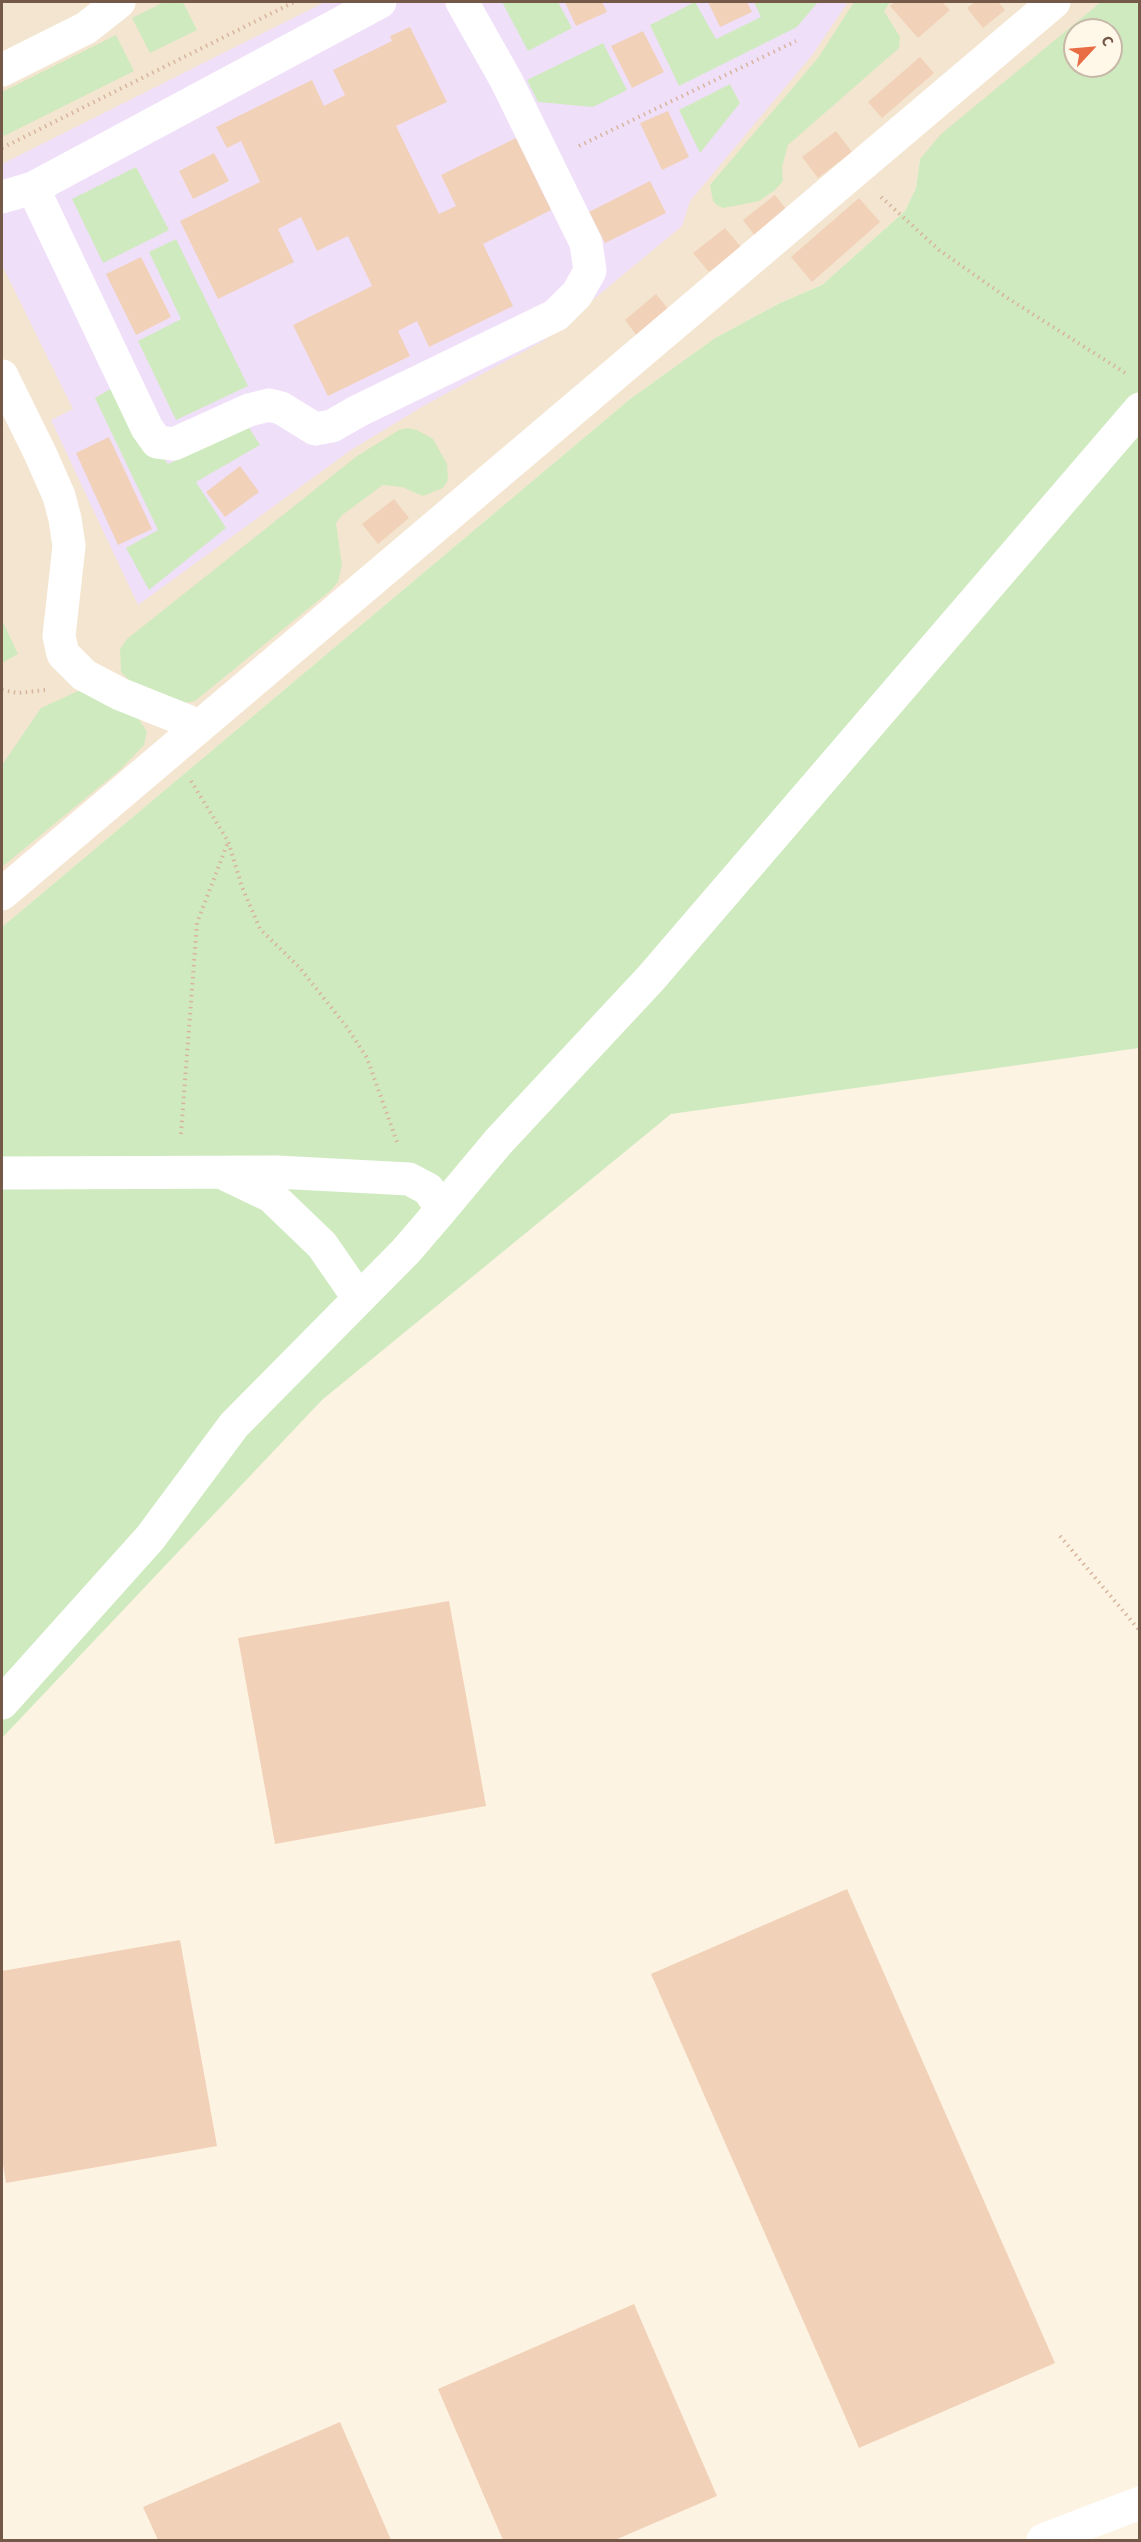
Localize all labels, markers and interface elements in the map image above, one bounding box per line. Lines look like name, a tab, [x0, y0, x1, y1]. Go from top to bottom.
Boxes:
north arrow	[1063, 18, 1123, 78]
text: С	[1095, 32, 1119, 50]

